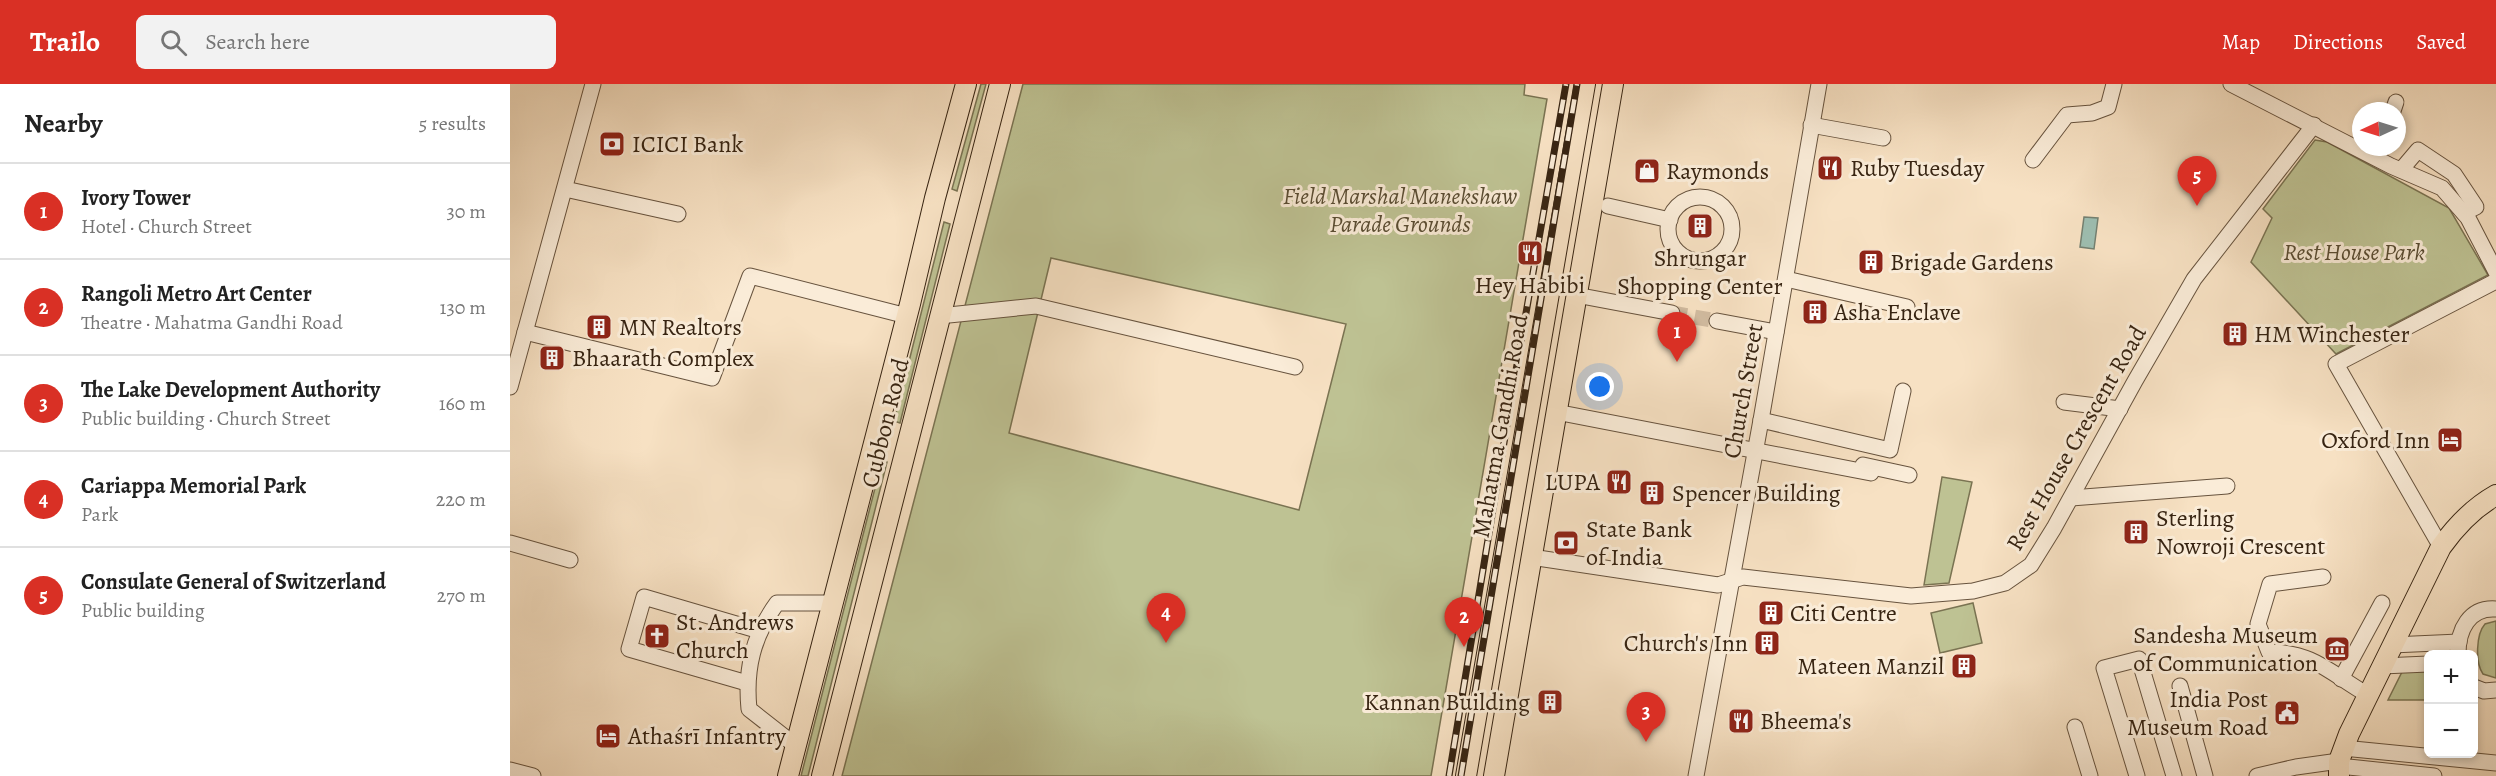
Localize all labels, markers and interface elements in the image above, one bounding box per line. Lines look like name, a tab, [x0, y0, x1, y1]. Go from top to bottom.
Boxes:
search box	[136, 15, 556, 69]
text: Trailo	[30, 23, 100, 61]
icon: search	[157, 26, 190, 59]
text: Search here	[205, 27, 310, 57]
text: Map	[2222, 28, 2260, 56]
text: Directions	[2293, 28, 2383, 56]
text: Saved	[2416, 28, 2466, 56]
north arrow	[2352, 102, 2406, 156]
text: Nearby	[24, 106, 103, 141]
text: 5 results	[419, 110, 486, 137]
place label: ICICI Bank	[632, 128, 743, 160]
bank icon: ICICI Bank	[597, 129, 627, 159]
place label: Ruby Tuesday	[1850, 152, 1985, 184]
restaurant icon: Ruby Tuesday	[1815, 153, 1845, 183]
place label: Raymonds	[1666, 155, 1769, 187]
shop icon: Raymonds	[1632, 156, 1662, 186]
pin: 5	[2178, 156, 2216, 206]
park label: Field Marshal Manekshaw Parade Grounds	[1283, 180, 1518, 240]
text: Ivory Tower	[81, 183, 191, 213]
text: 1	[40, 198, 47, 225]
text: 30 m	[446, 198, 486, 225]
building icon: Shrungar Shopping Center	[1685, 211, 1715, 241]
text: Hotel · Church Street	[81, 213, 252, 240]
park label: Rest House Park	[2283, 236, 2425, 268]
restaurant icon: Hey Habibi	[1515, 238, 1545, 268]
place label: Shrungar Shopping Center	[1617, 242, 1783, 302]
place label: Brigade Gardens	[1890, 246, 2054, 278]
building icon: Brigade Gardens	[1856, 247, 1886, 277]
place label: Hey Habibi	[1475, 269, 1585, 301]
text: Rangoli Metro Art Center	[81, 279, 312, 309]
text: 2	[39, 294, 48, 321]
text: 130 m	[440, 294, 486, 321]
place label: Asha Enclave	[1833, 296, 1961, 328]
building icon: Asha Enclave	[1800, 297, 1830, 327]
text: Theatre · Mahatma Gandhi Road	[81, 309, 343, 336]
place label: MN Realtors	[619, 311, 742, 343]
building icon: MN Realtors	[584, 312, 614, 342]
street label: Mahatma Gandhi Road	[1465, 312, 1535, 540]
pin: 1	[1658, 312, 1696, 362]
place label: HM Winchester	[2254, 318, 2410, 350]
street label: Rest House Crescent Road	[1998, 319, 2154, 556]
building icon: HM Winchester	[2220, 319, 2250, 349]
street label: Church Street	[1715, 321, 1771, 461]
place label: Bhaarath Complex	[572, 342, 754, 374]
building icon: Bhaarath Complex	[537, 343, 567, 373]
street label: Cubbon Road	[853, 355, 917, 491]
your location	[1585, 372, 1614, 401]
text: The Lake Development Authority	[81, 375, 380, 405]
text: 3	[39, 390, 48, 417]
text: 160 m	[439, 390, 486, 417]
text: Public building · Church Street	[81, 405, 330, 432]
place label: Oxford Inn	[2321, 424, 2430, 456]
hotel icon: Oxford Inn	[2435, 425, 2465, 455]
place label: LUPA	[1545, 466, 1601, 498]
restaurant icon: LUPA	[1604, 467, 1634, 497]
text: Cariappa Memorial Park	[81, 471, 306, 501]
place label: Spencer Building	[1672, 477, 1841, 509]
building icon: Spencer Building	[1637, 478, 1667, 508]
text: 4	[39, 486, 48, 513]
text: 220 m	[436, 486, 486, 513]
text: Park	[81, 501, 119, 528]
place label: Sterling Nowroji Crescent	[2156, 502, 2325, 562]
place label: State Bank of India	[1586, 513, 1692, 573]
building icon: Sterling Nowroji Crescent	[2121, 517, 2151, 547]
bank icon: State Bank of India	[1551, 528, 1581, 558]
text: Consulate General of Switzerland	[81, 567, 386, 597]
text: 5	[39, 582, 48, 609]
text: 270 m	[437, 582, 486, 609]
pin: 4	[1146, 594, 1186, 643]
text: Public building	[81, 597, 205, 624]
place label: Citi Centre	[1790, 597, 1897, 629]
pin: 2	[1444, 598, 1484, 647]
building icon: Citi Centre	[1756, 598, 1786, 628]
place label: St. Andrews Church	[676, 606, 794, 666]
place label: Sandesha Museum of Communication	[2133, 619, 2318, 679]
church icon: St. Andrews Church	[642, 621, 672, 651]
place label: Church's Inn	[1624, 627, 1748, 659]
building icon: Church's Inn	[1752, 628, 1782, 658]
museum icon: Sandesha Museum of Communication	[2322, 634, 2352, 664]
place label: Mateen Manzil	[1797, 650, 1944, 682]
map controls	[2424, 650, 2478, 758]
button: +	[2424, 650, 2478, 704]
building icon: Mateen Manzil	[1949, 651, 1979, 681]
place label: India Post Museum Road	[2127, 683, 2268, 743]
place label: Kannan Building	[1364, 686, 1530, 718]
building icon: Kannan Building	[1535, 687, 1565, 717]
pin: 3	[1626, 692, 1666, 742]
public building icon: India Post Museum Road	[2272, 698, 2302, 728]
button: −	[2424, 704, 2478, 758]
place label: Bheema's	[1760, 705, 1852, 737]
restaurant icon: Bheema's	[1726, 706, 1756, 736]
place label: Athaśrī Infantry	[627, 720, 786, 752]
hotel icon: Athaśrī Infantry	[593, 721, 623, 751]

